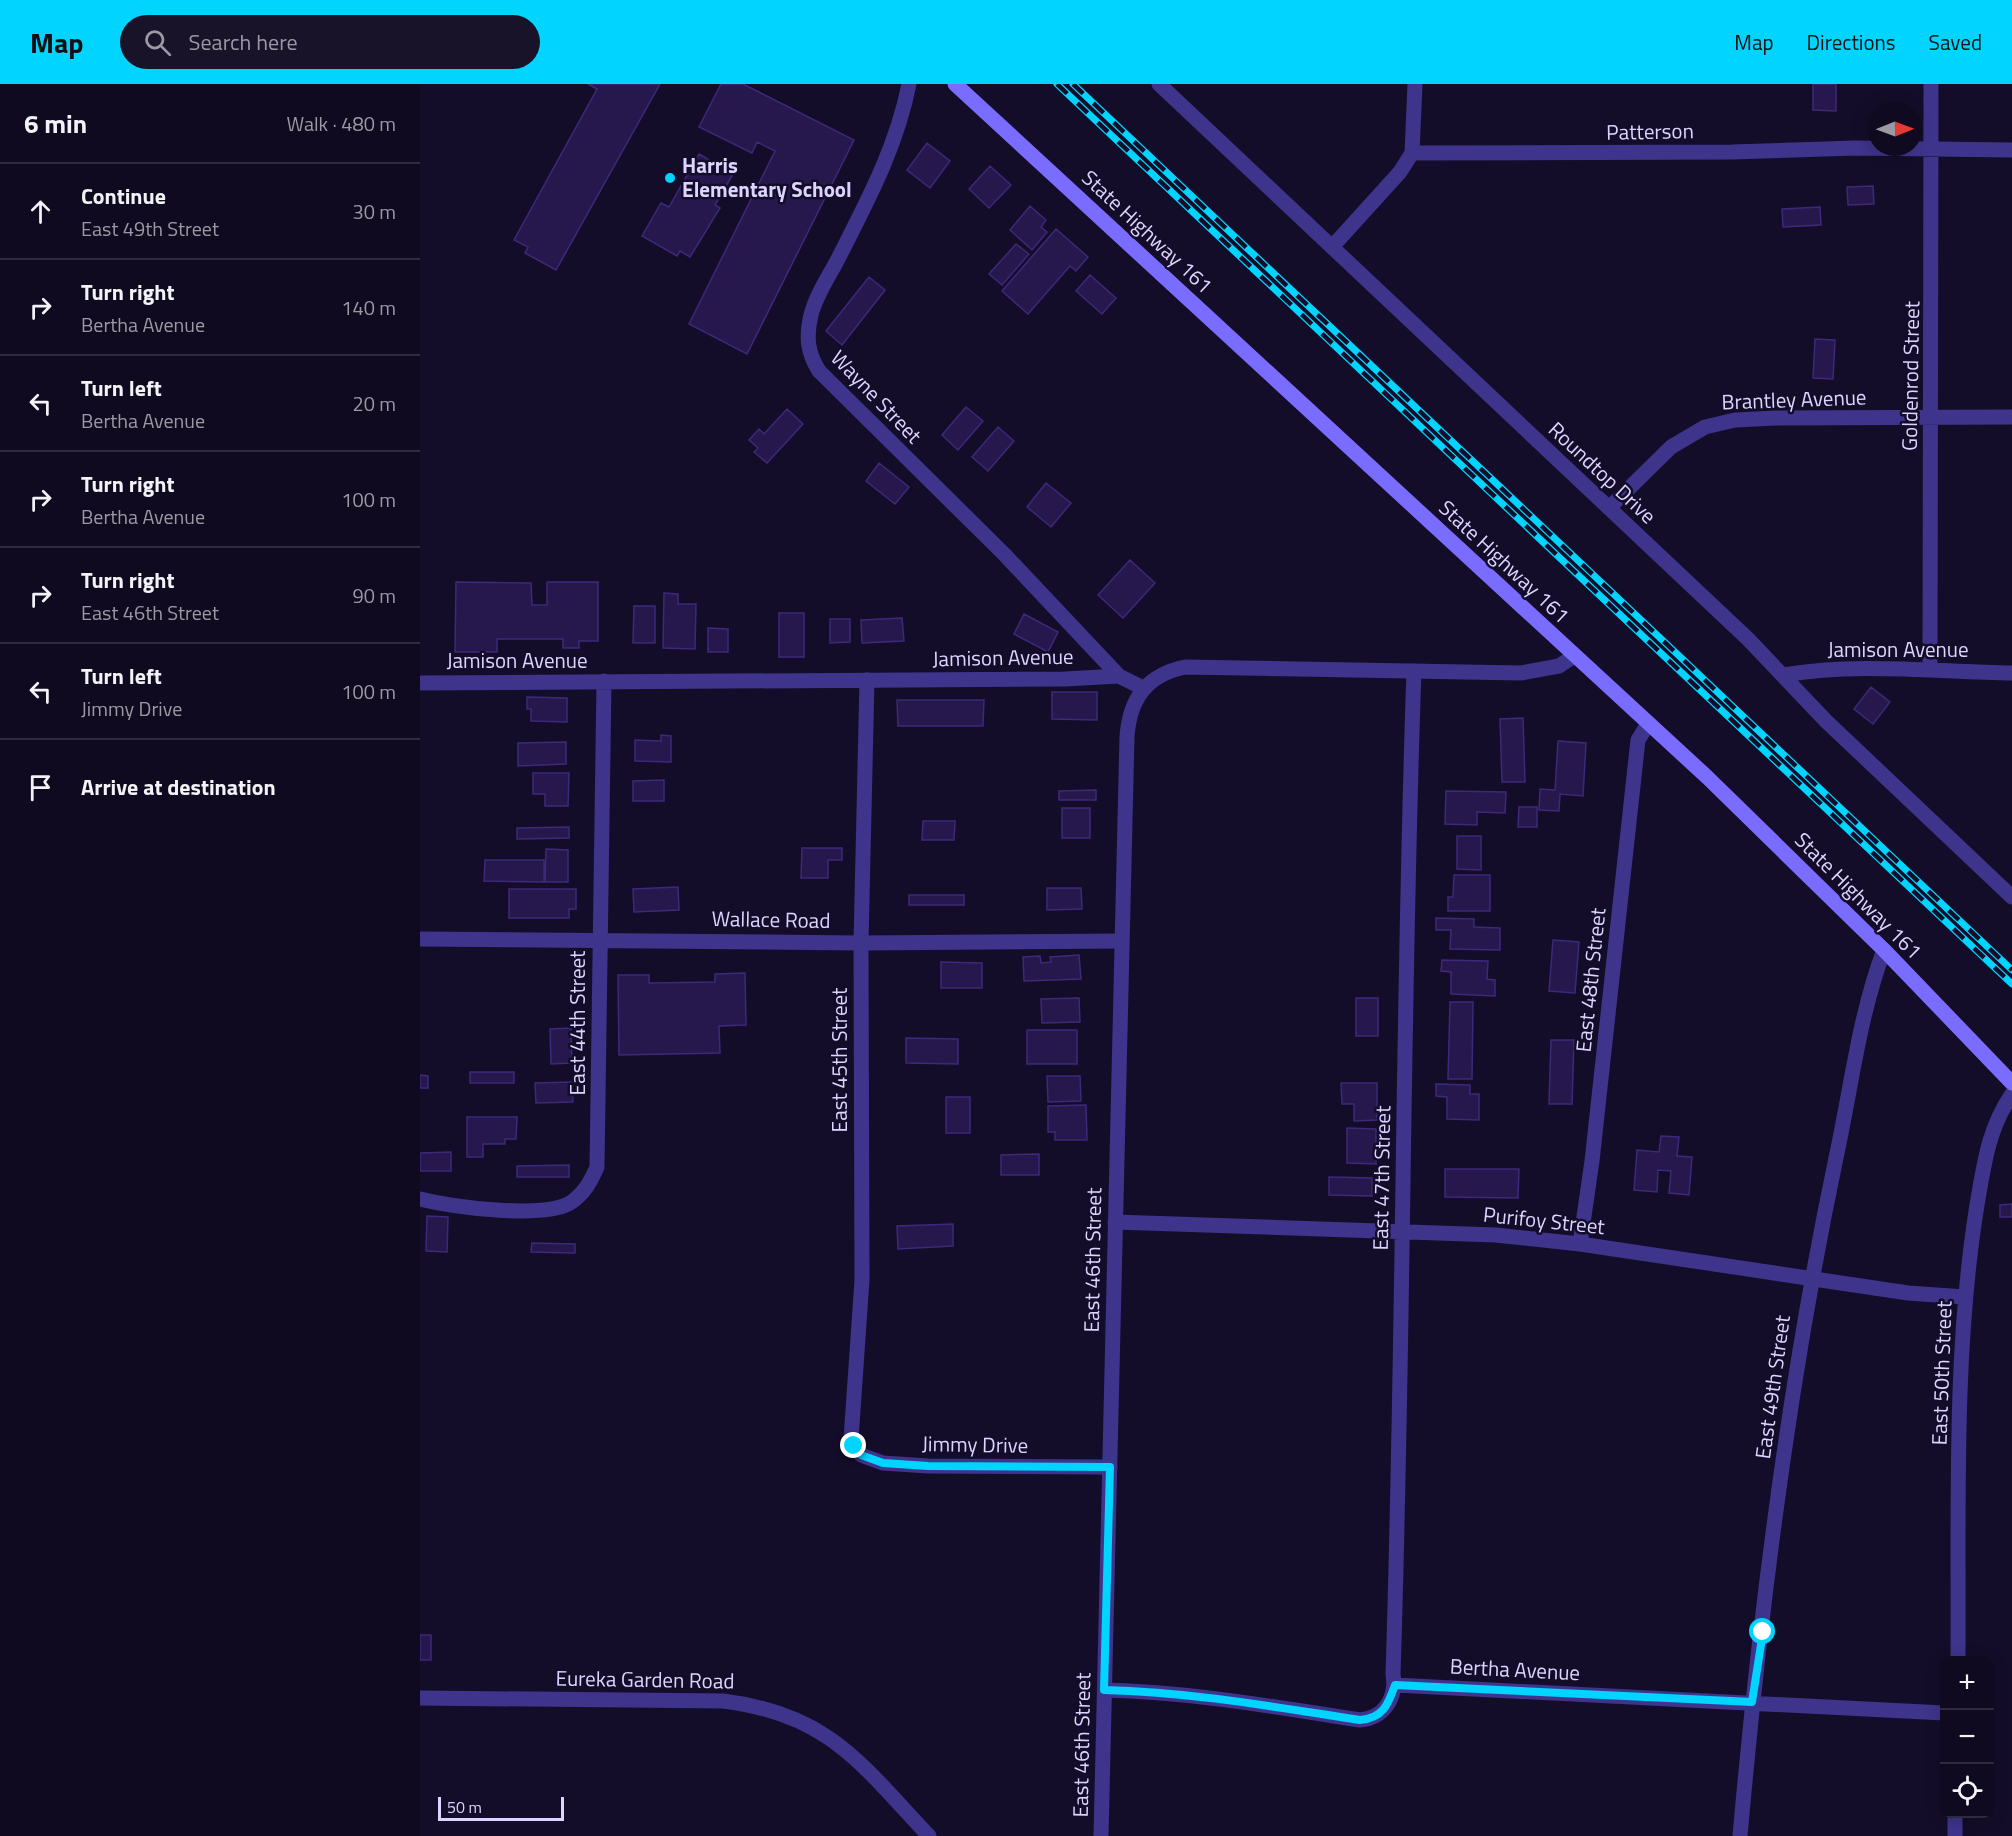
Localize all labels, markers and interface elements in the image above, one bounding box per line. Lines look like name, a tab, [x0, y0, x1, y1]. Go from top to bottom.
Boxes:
search box	[120, 15, 540, 69]
text: Map	[30, 21, 84, 64]
text: Search here	[189, 25, 298, 59]
icon: search	[141, 26, 174, 59]
text: Map	[1734, 26, 1774, 58]
text: Directions	[1807, 26, 1896, 58]
text: Saved	[1929, 26, 1982, 58]
north arrow	[1868, 102, 1922, 156]
text: 6 min	[24, 104, 87, 143]
text: Walk · 480 m	[287, 108, 396, 139]
street label: Patterson	[1606, 114, 1694, 148]
place label: Harris Elementary School	[682, 149, 852, 205]
street label: State Highway 161	[1075, 162, 1220, 301]
marker: Harris Elementary School	[663, 171, 677, 185]
text: Continue	[81, 179, 166, 213]
icon: ahead	[24, 195, 57, 228]
text: 30 m	[352, 196, 396, 227]
text: East 49th Street	[81, 213, 219, 244]
text: Turn right	[81, 275, 175, 309]
icon: right	[24, 291, 57, 324]
text: 140 m	[341, 292, 396, 323]
street label: Goldenrod Street	[1893, 300, 1927, 451]
text: Bertha Avenue	[81, 309, 205, 340]
street label: Wayne Street	[824, 342, 930, 451]
text: Turn left	[81, 371, 162, 405]
street label: Brantley Avenue	[1721, 380, 1867, 418]
icon: left	[24, 387, 57, 420]
text: 20 m	[352, 388, 396, 419]
text: Bertha Avenue	[81, 405, 205, 436]
street label: Roundtop Drive	[1542, 414, 1664, 531]
text: Turn right	[81, 467, 175, 501]
icon: right	[24, 483, 57, 516]
text: 100 m	[341, 484, 396, 515]
street label: State Highway 161	[1432, 492, 1577, 631]
text: Bertha Avenue	[81, 501, 205, 532]
text: Turn right	[81, 563, 175, 597]
icon: right	[24, 579, 57, 612]
text: 90 m	[352, 580, 396, 611]
text: East 46th Street	[81, 597, 219, 628]
street label: Jamison Avenue	[1827, 633, 1969, 665]
street label: Jamison Avenue	[932, 640, 1074, 674]
street label: Jamison Avenue	[446, 644, 588, 676]
text: Turn left	[81, 659, 162, 693]
icon: left	[24, 675, 57, 708]
text: 100 m	[341, 676, 396, 707]
text: Jimmy Drive	[81, 693, 182, 724]
text: Arrive at destination	[81, 770, 276, 804]
icon: arrive	[24, 771, 57, 804]
street label: State Highway 161	[1788, 824, 1930, 966]
street label: Wallace Road	[711, 902, 831, 936]
street label: East 48th Street	[1567, 906, 1614, 1054]
street label: East 44th Street	[561, 950, 593, 1095]
street label: East 45th Street	[823, 987, 855, 1132]
street label: East 47th Street	[1364, 1105, 1398, 1251]
street label: East 46th Street	[1075, 1187, 1109, 1333]
street label: Purifoy Street	[1482, 1198, 1607, 1242]
street label: East 50th Street	[1922, 1299, 1960, 1446]
street label: East 49th Street	[1746, 1312, 1798, 1461]
street label: Jimmy Drive	[922, 1427, 1028, 1461]
route end	[840, 1432, 866, 1458]
route start	[1749, 1618, 1775, 1644]
street label: Bertha Avenue	[1449, 1650, 1581, 1688]
map controls	[1940, 1656, 1994, 1818]
button: +	[1940, 1656, 1994, 1710]
street label: Eureka Garden Road	[555, 1661, 735, 1697]
street label: East 46th Street	[1064, 1672, 1098, 1818]
button: −	[1940, 1710, 1994, 1764]
button: locate	[1940, 1764, 1994, 1818]
scale bar	[438, 1794, 564, 1822]
text: 50 m	[447, 1795, 482, 1819]

